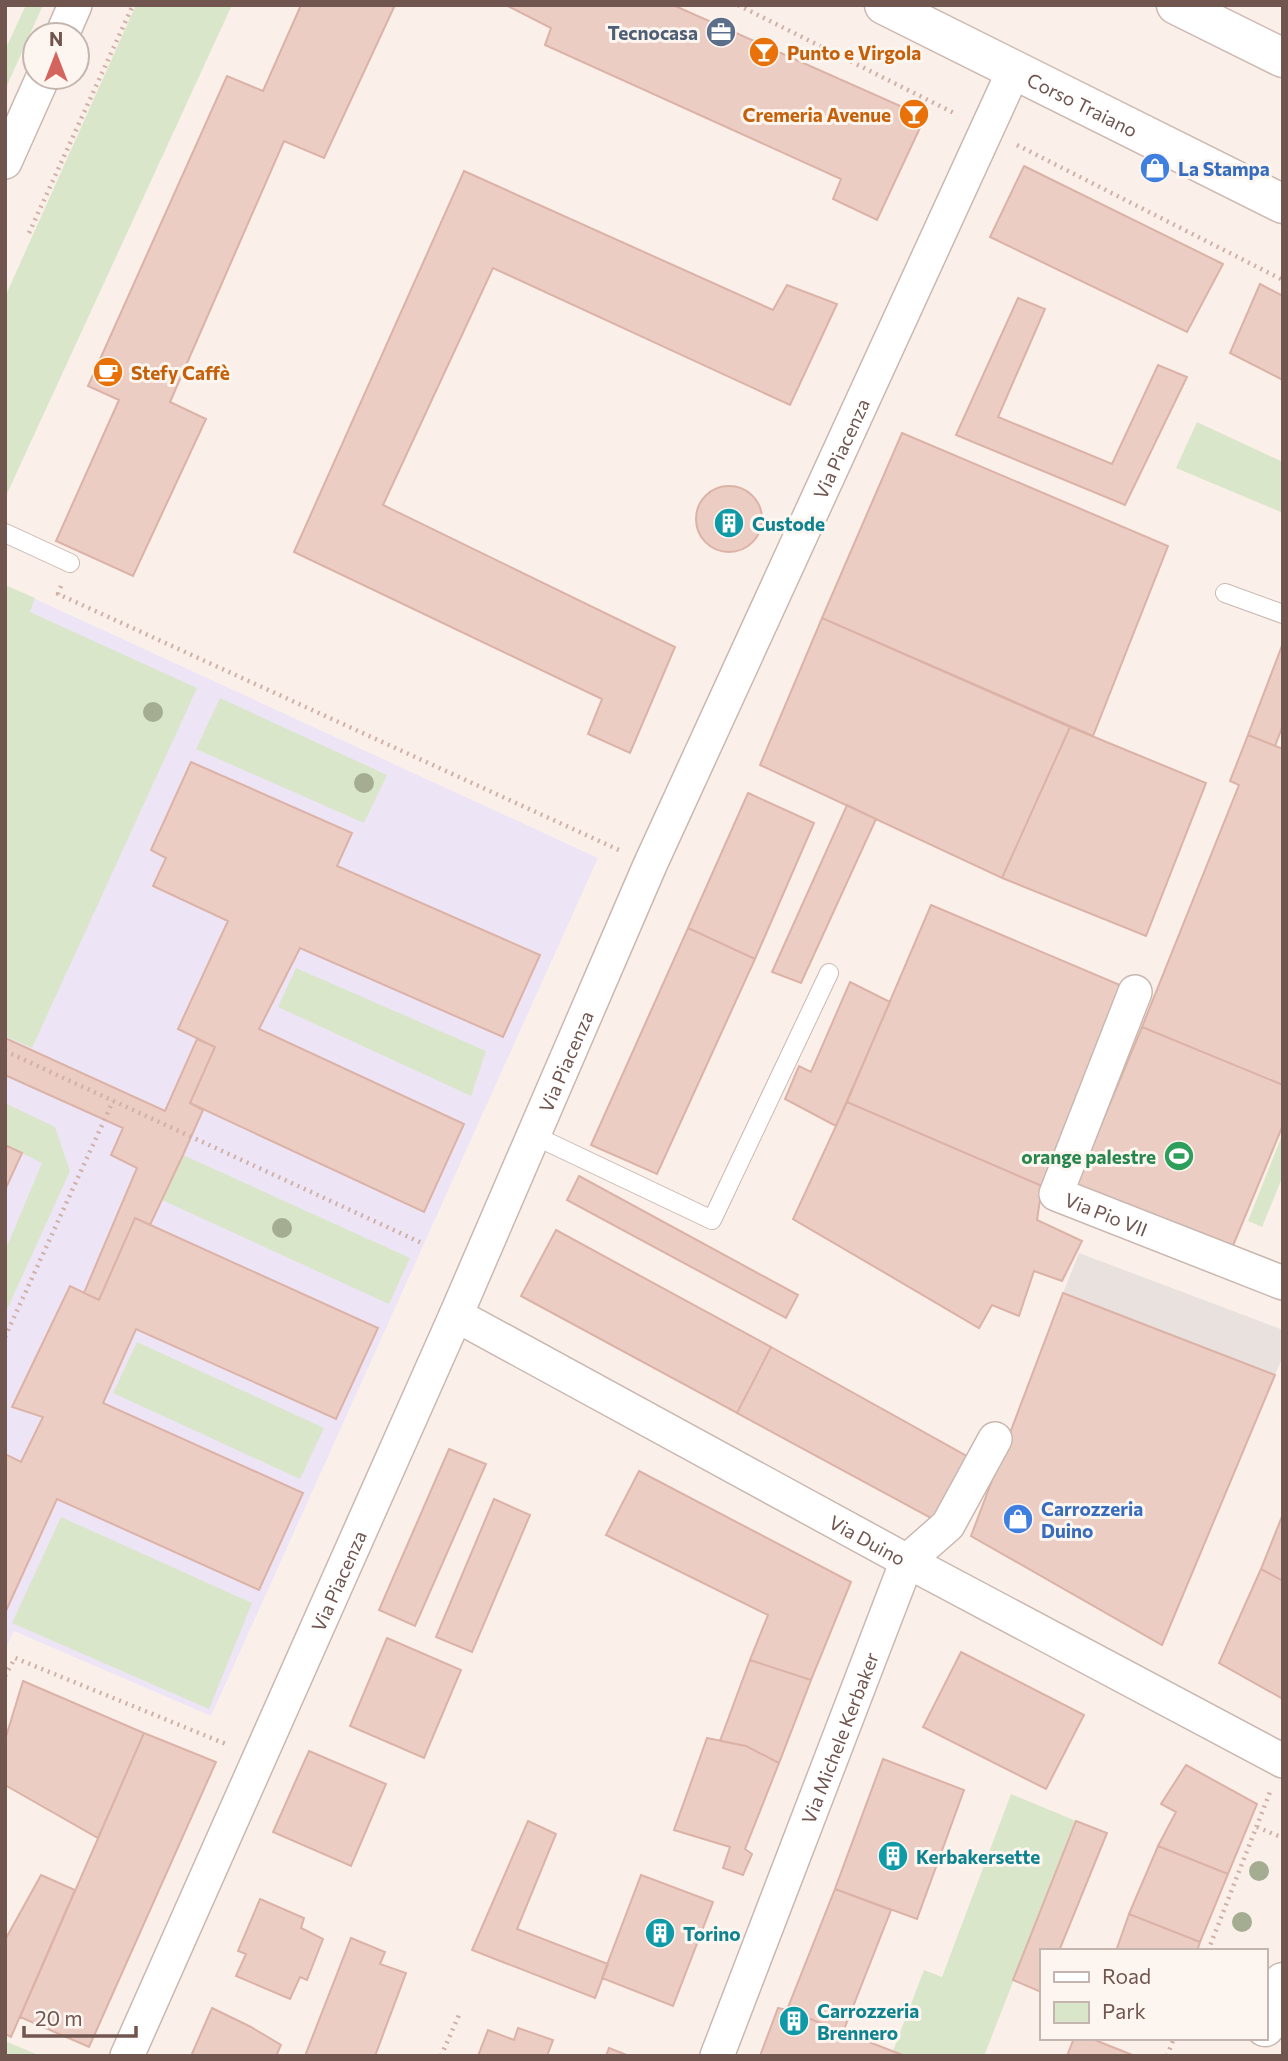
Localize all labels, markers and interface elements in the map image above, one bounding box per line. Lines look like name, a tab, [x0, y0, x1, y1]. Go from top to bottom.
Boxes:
office icon: Tecnocasa	[704, 15, 738, 49]
north arrow	[21, 21, 91, 91]
place label: Tecnocasa	[607, 21, 698, 44]
text: N	[49, 27, 63, 50]
bar icon: Punto e Virgola	[747, 35, 781, 69]
place label: Punto e Virgola	[787, 41, 921, 64]
street label: Corso Traiano	[1024, 67, 1142, 141]
bar icon: Cremeria Avenue	[897, 97, 931, 131]
place label: Cremeria Avenue	[743, 103, 891, 126]
shop icon: La Stampa	[1138, 151, 1172, 185]
place label: La Stampa	[1178, 157, 1270, 180]
cafe icon: Stefy Caffè	[91, 355, 125, 389]
place label: Stefy Caffè	[131, 361, 230, 384]
street label: Via Piacenza	[808, 394, 874, 502]
building icon: Custode	[712, 506, 746, 540]
place label: Custode	[752, 512, 825, 535]
street label: Via Piacenza	[533, 1007, 597, 1115]
sports icon: orange palestre	[1162, 1139, 1196, 1173]
place label: orange palestre	[1021, 1145, 1156, 1168]
street label: Via Pio VII	[1062, 1187, 1151, 1240]
place label: Carrozzeria Duino	[1041, 1497, 1143, 1542]
shop icon: Carrozzeria Duino	[1001, 1502, 1035, 1536]
street label: Via Duino	[826, 1510, 910, 1570]
street label: Via Piacenza	[306, 1527, 370, 1635]
street label: Via Michele Kerbaker	[796, 1648, 883, 1827]
building icon: Kerbakersette	[876, 1839, 910, 1873]
place label: Kerbakersette	[916, 1845, 1040, 1868]
building icon: Torino	[643, 1916, 677, 1950]
place label: Torino	[683, 1922, 741, 1945]
legend	[1040, 1949, 1267, 2040]
text: Road	[1102, 1963, 1151, 1988]
scale bar	[24, 1994, 136, 2038]
text: Park	[1102, 1998, 1146, 2023]
place label: Carrozzeria Brennero	[817, 1999, 919, 2044]
building icon: Carrozzeria Brennero	[777, 2004, 811, 2038]
text: 20 m	[35, 2005, 83, 2030]

